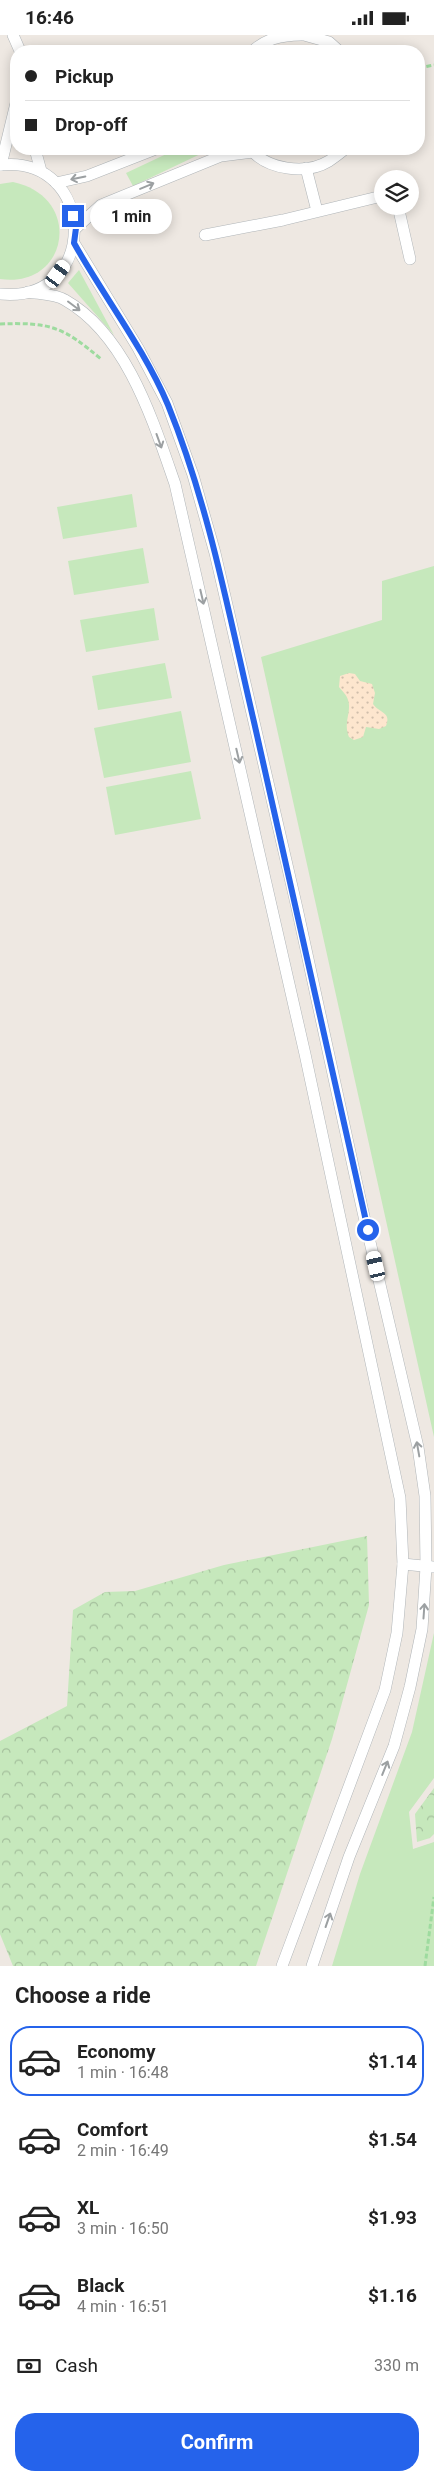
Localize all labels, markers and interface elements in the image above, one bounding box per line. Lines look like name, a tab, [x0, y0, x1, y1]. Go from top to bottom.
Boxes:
text: 16:46	[25, 6, 74, 29]
text: Pickup	[55, 65, 114, 88]
text: Drop-off	[55, 113, 127, 136]
map controls	[374, 170, 419, 215]
button: layers	[374, 170, 419, 215]
one-way arrow	[70, 174, 86, 184]
one-way arrow	[139, 181, 154, 191]
callout: 1 min	[90, 199, 173, 233]
route end	[62, 205, 84, 227]
text: 1 min	[111, 207, 151, 226]
car	[43, 257, 72, 291]
one-way arrow	[67, 301, 81, 311]
one-way arrow	[155, 432, 165, 448]
one-way arrow	[198, 589, 207, 605]
one-way arrow	[233, 747, 243, 763]
route start	[357, 1219, 379, 1241]
car	[365, 1250, 386, 1282]
one-way arrow	[413, 1441, 423, 1457]
one-way arrow	[419, 1603, 428, 1619]
one-way arrow	[381, 1761, 390, 1776]
one-way arrow	[324, 1913, 333, 1928]
text: Choose a ride	[15, 1983, 151, 2008]
icon: car	[17, 2039, 62, 2084]
text: Economy	[77, 2040, 156, 2063]
text: $1.14	[368, 2050, 417, 2073]
text: 1 min · 16:48	[77, 2063, 169, 2082]
icon: car	[17, 2117, 62, 2162]
text: Comfort	[77, 2118, 148, 2141]
text: $1.54	[368, 2128, 417, 2151]
text: 2 min · 16:49	[77, 2141, 169, 2160]
icon: car	[17, 2195, 62, 2240]
text: XL	[77, 2196, 99, 2219]
text: $1.93	[368, 2206, 417, 2229]
text: 3 min · 16:50	[77, 2219, 169, 2238]
icon: car	[17, 2273, 62, 2318]
text: Black	[77, 2274, 124, 2297]
text: $1.16	[368, 2284, 417, 2307]
text: 4 min · 16:51	[77, 2297, 169, 2316]
icon: cash	[15, 2352, 43, 2380]
text: Cash	[55, 2354, 98, 2377]
text: 330 m	[374, 2356, 419, 2375]
button: Confirm	[15, 2413, 419, 2471]

